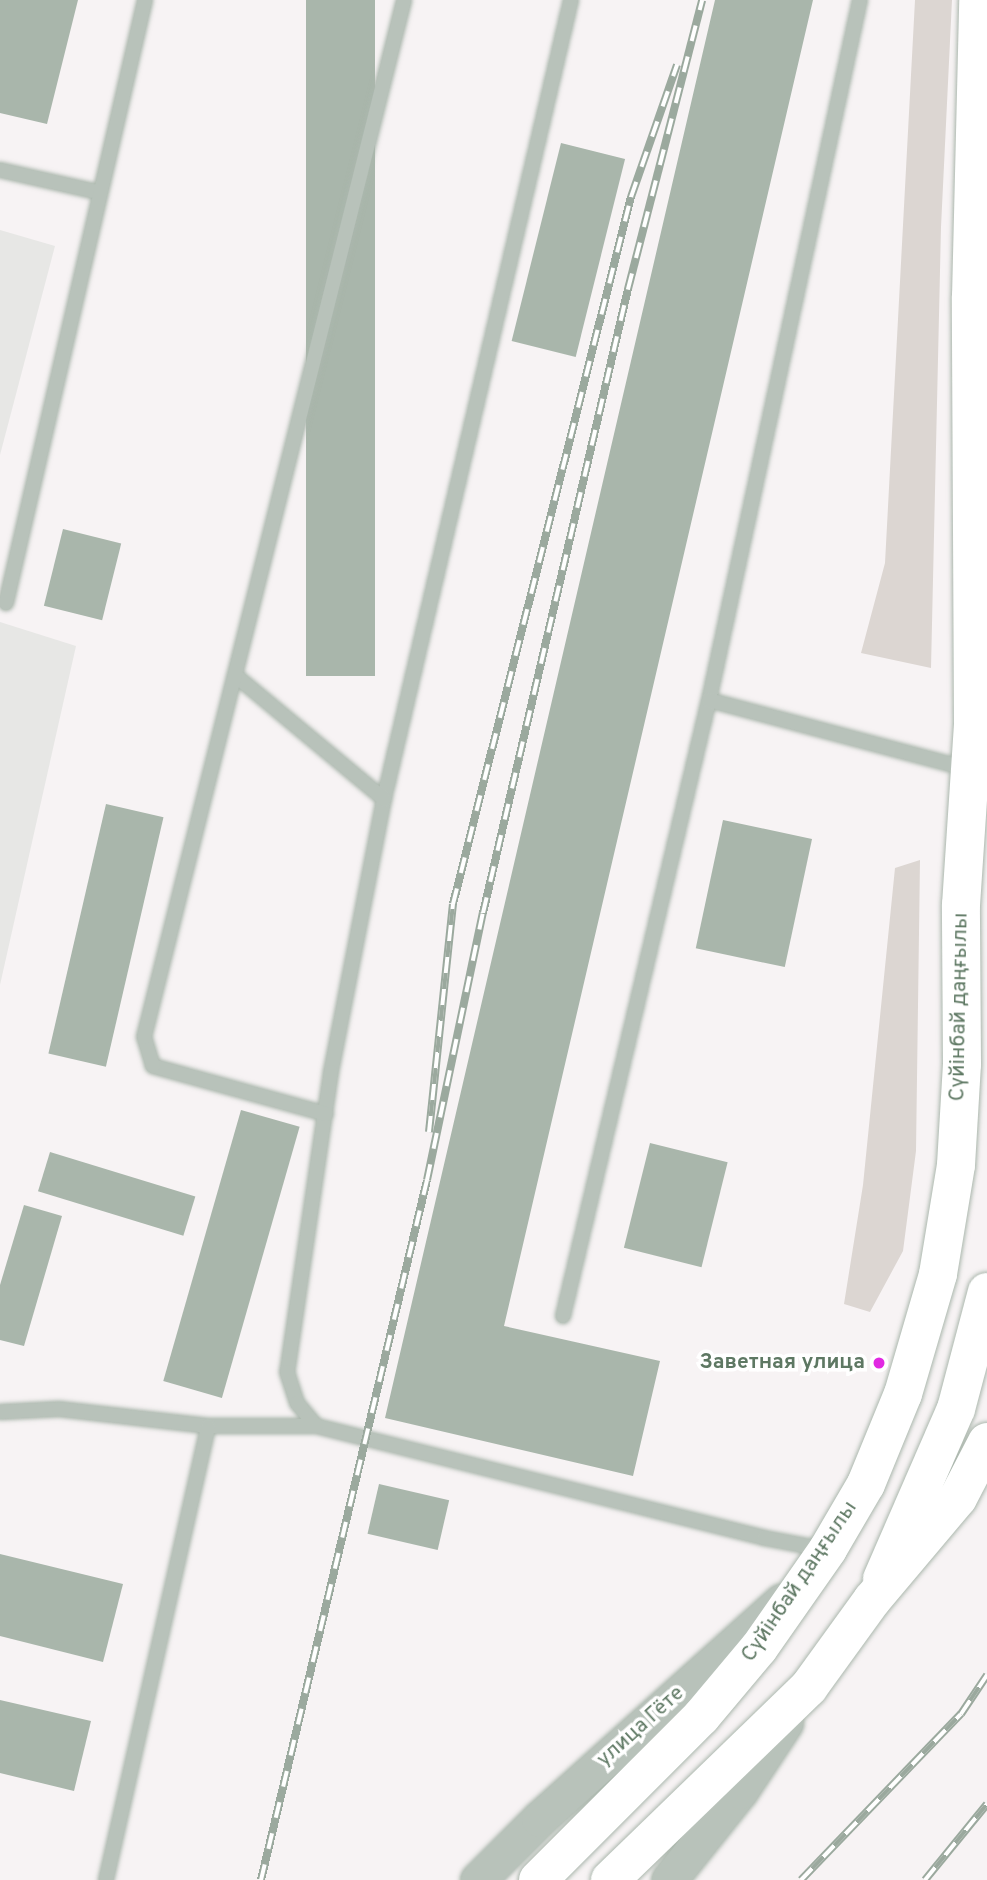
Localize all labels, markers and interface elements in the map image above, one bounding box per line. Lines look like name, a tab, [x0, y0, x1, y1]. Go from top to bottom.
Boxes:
street label: Сүйінбай даңғылы	[946, 913, 974, 1101]
place label: Заветная улица	[699, 1350, 865, 1376]
marker: Заветная улица	[871, 1355, 887, 1371]
street label: Сүйінбай даңғылы	[737, 1497, 863, 1667]
street label: улица Гёте	[592, 1681, 690, 1773]

